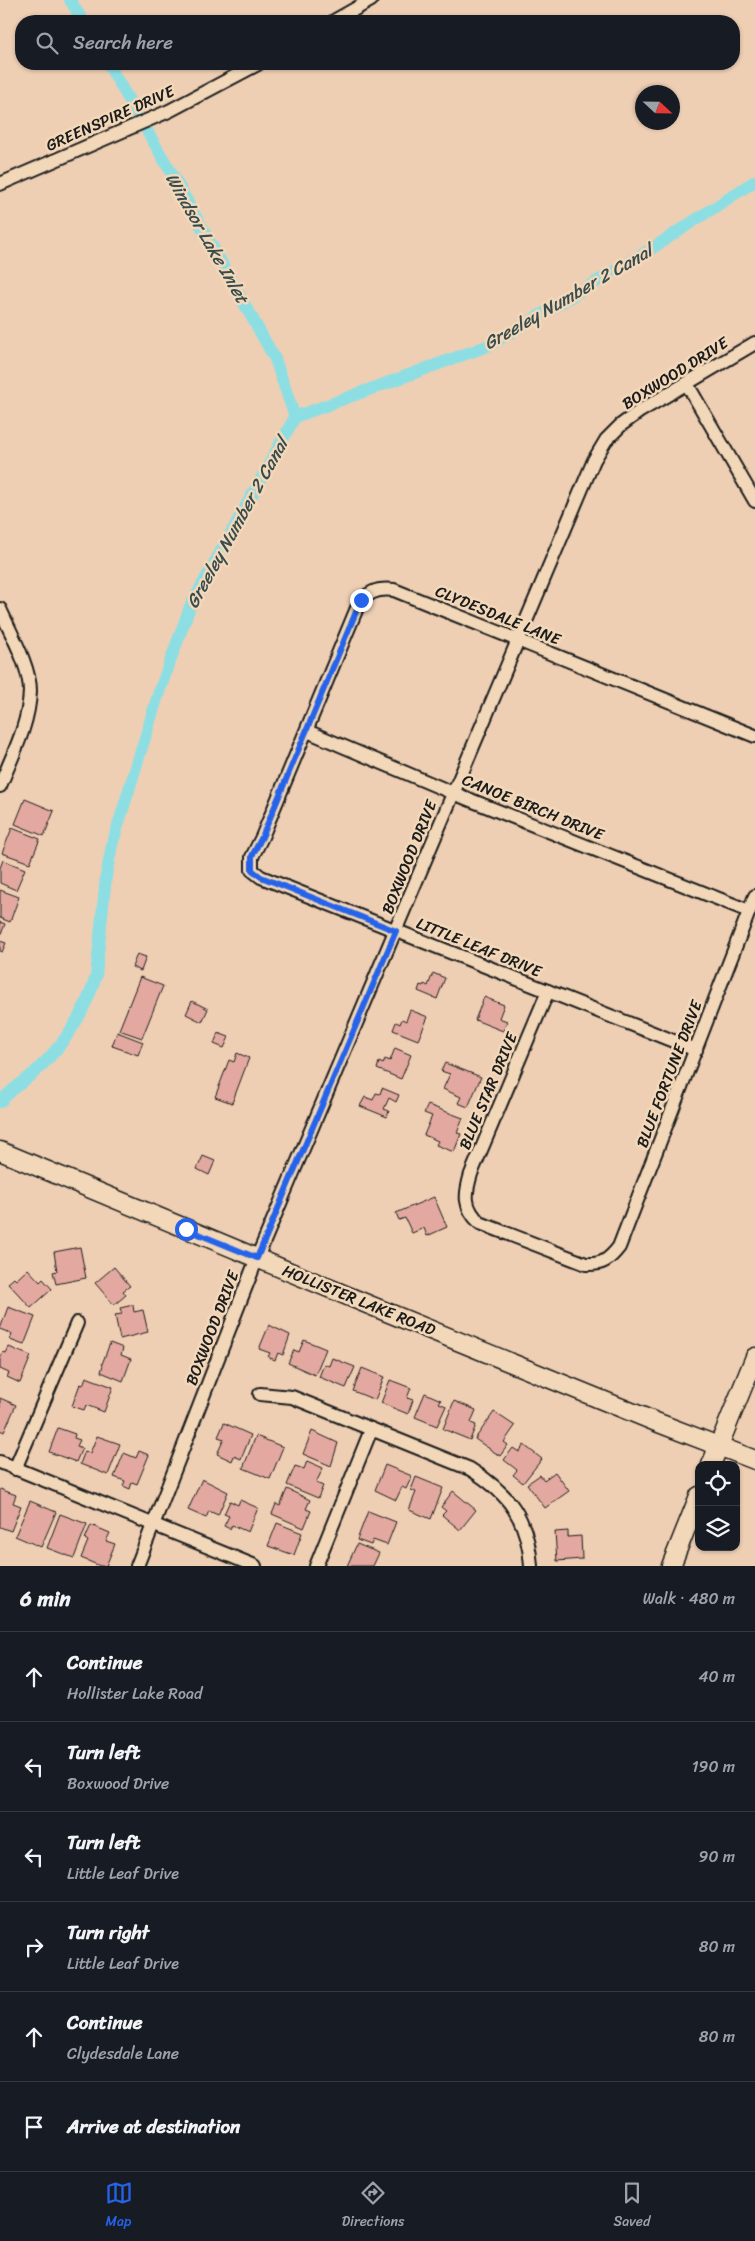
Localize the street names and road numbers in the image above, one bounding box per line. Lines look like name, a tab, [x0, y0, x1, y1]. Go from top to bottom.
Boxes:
street label: GREENSPIRE DRIVE	[41, 76, 180, 159]
street label: BOXWOOD DRIVE	[616, 328, 735, 417]
street label: CLYDESDALE LANE	[431, 577, 566, 654]
street label: CANOE BIRCH DRIVE	[458, 765, 609, 849]
street label: BOXWOOD DRIVE	[373, 794, 446, 919]
street label: LITTLE LEAF DRIVE	[412, 909, 547, 986]
street label: BLUE FORTUNE DRIVE	[628, 995, 711, 1152]
street label: BLUE STAR DRIVE	[450, 1027, 526, 1154]
street label: HOLLISTER LAKE ROAD	[278, 1256, 440, 1344]
street label: BOXWOOD DRIVE	[177, 1265, 248, 1390]

